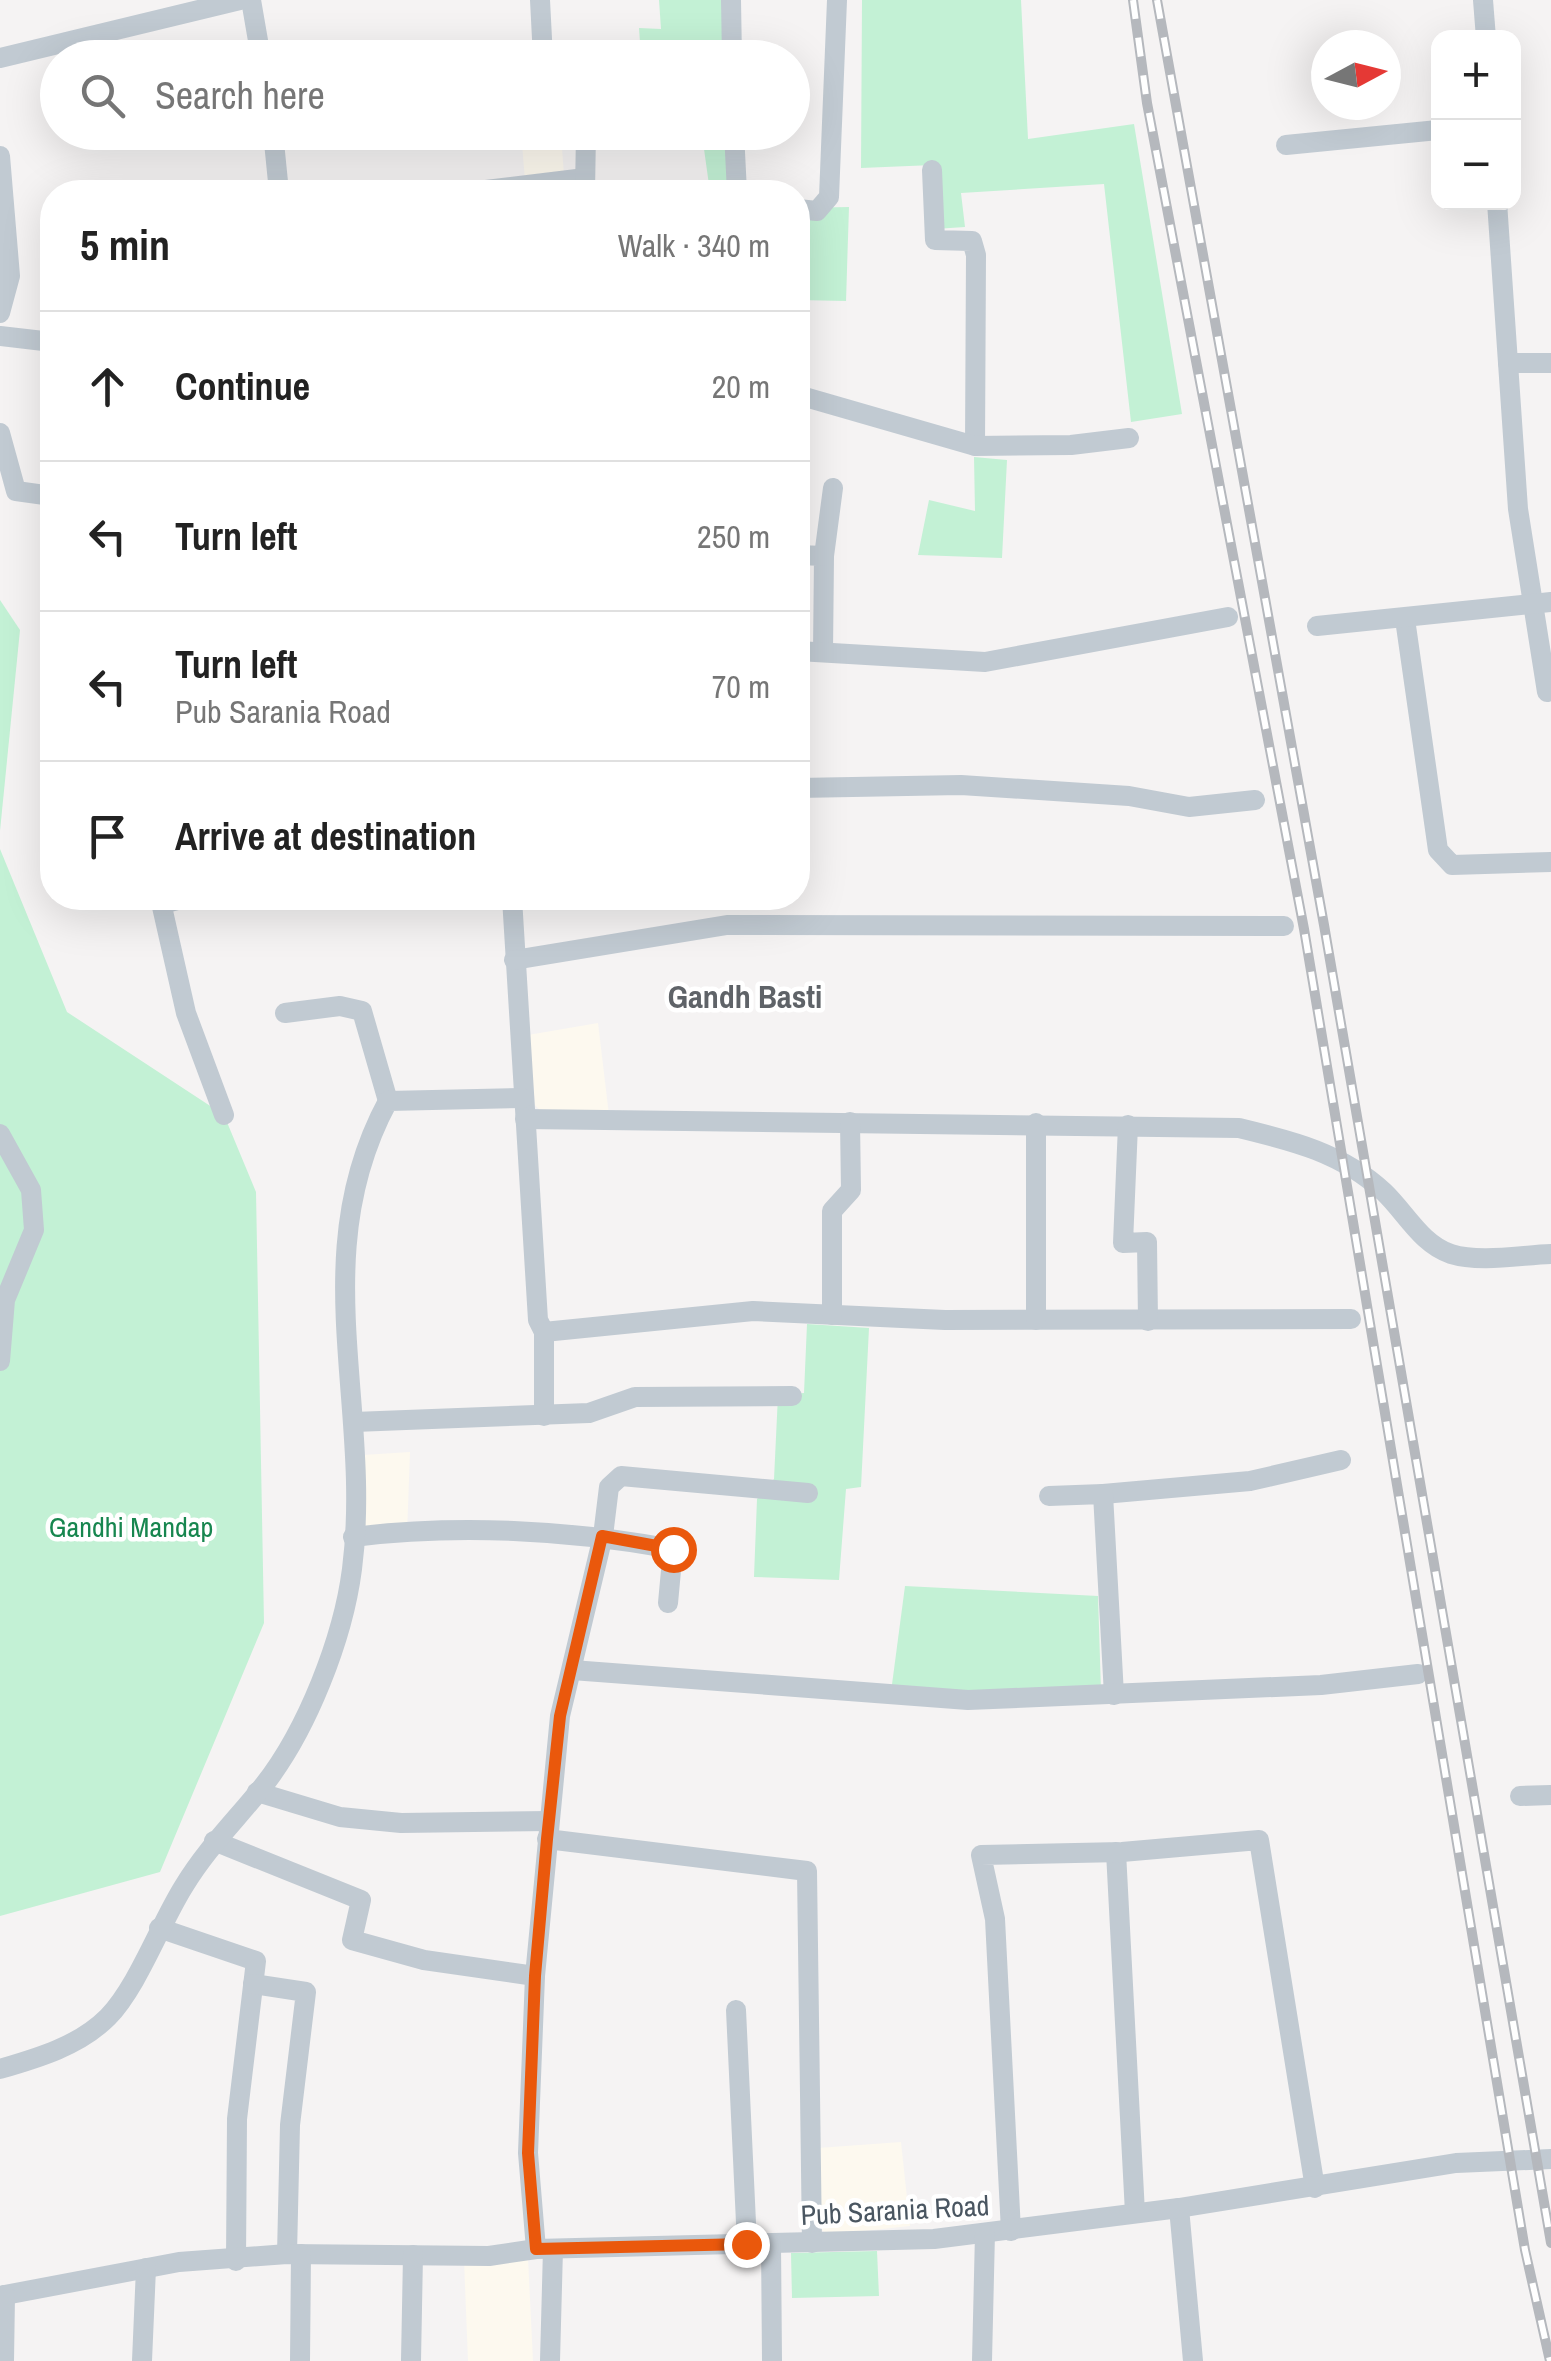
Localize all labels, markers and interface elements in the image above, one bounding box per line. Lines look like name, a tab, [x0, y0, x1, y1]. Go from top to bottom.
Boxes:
north arrow	[1311, 30, 1401, 120]
map controls	[1431, 30, 1521, 210]
button: +	[1431, 30, 1521, 120]
search box	[40, 40, 810, 150]
icon: search	[75, 68, 130, 123]
text: Search here	[155, 70, 325, 121]
button: −	[1431, 120, 1521, 210]
text: 5 min	[80, 217, 170, 273]
text: Walk · 340 m	[618, 224, 770, 267]
icon: ahead	[80, 359, 135, 414]
text: Continue	[175, 361, 310, 412]
text: 20 m	[712, 365, 770, 408]
icon: left	[80, 509, 135, 564]
text: Turn left	[175, 511, 297, 562]
text: 250 m	[697, 515, 770, 558]
text: Turn left	[175, 639, 297, 690]
icon: left	[80, 659, 135, 714]
text: 70 m	[712, 665, 770, 708]
text: Pub Sarania Road	[175, 690, 391, 733]
icon: arrive	[80, 809, 135, 864]
text: Arrive at destination	[175, 811, 476, 862]
district label: Gandh Basti	[668, 975, 822, 1018]
park label: Gandhi Mandap	[49, 1508, 213, 1546]
route start	[651, 1527, 697, 1573]
street label: Pub Sarania Road	[800, 2186, 990, 2234]
route end	[724, 2222, 770, 2268]

